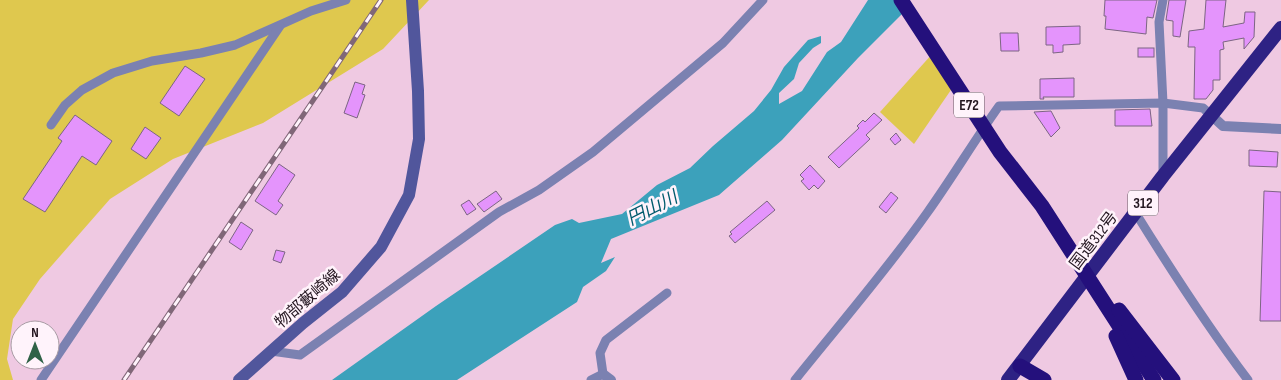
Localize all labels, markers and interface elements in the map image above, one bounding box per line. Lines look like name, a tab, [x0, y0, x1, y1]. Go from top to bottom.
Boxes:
road number: E72	[954, 92, 984, 118]
water label: 円山川	[623, 186, 683, 230]
road number: 312	[1128, 190, 1158, 216]
street label: 国道312号	[1066, 208, 1122, 273]
street label: 物部藪崎線	[272, 266, 344, 333]
north arrow	[10, 320, 60, 370]
text: N	[31, 324, 39, 341]

